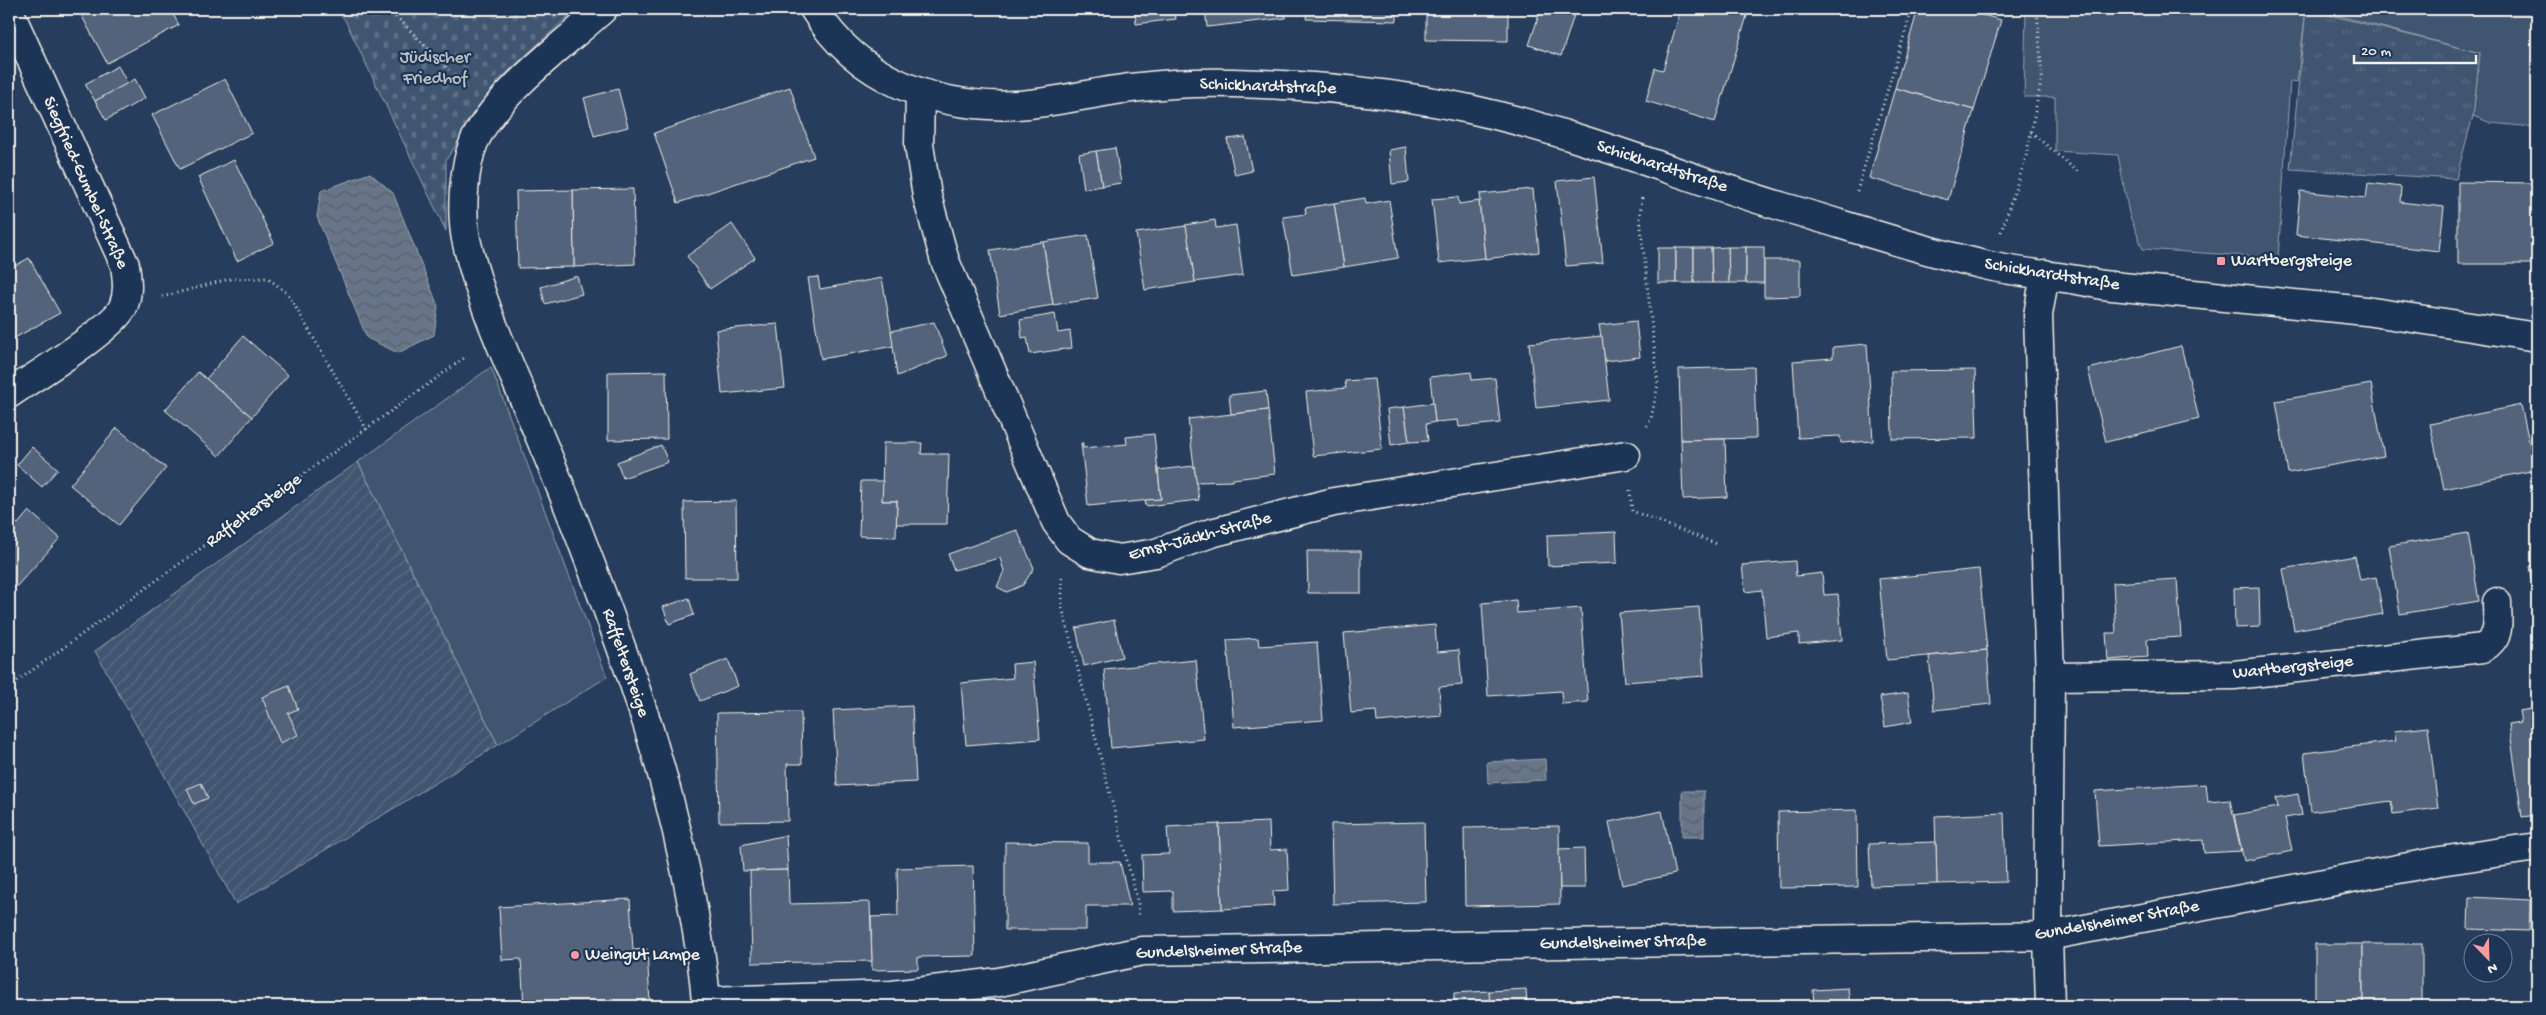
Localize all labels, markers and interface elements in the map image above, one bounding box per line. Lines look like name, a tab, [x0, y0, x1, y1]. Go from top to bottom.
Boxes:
scale bar	[2354, 32, 2476, 64]
text: 20 m	[2361, 43, 2391, 61]
park label: Jüdischer Friedhof	[400, 48, 472, 90]
street label: Schickhardtstraße	[1199, 74, 1337, 100]
street label: Siegfried-Gumbel-Straße	[38, 94, 133, 273]
street label: Schickhardtstraße	[1594, 136, 1731, 198]
place label: Wartbergsteige	[2231, 251, 2353, 272]
street label: Schickhardtstraße	[1983, 254, 2122, 296]
marker: Wartbergsteige	[2215, 255, 2227, 267]
street label: Raffeltersteige	[202, 469, 307, 553]
street label: Ernst-Jäckh-Straße	[1126, 508, 1274, 566]
street label: Raffeltersteige	[597, 606, 654, 721]
street label: Wartbergsteige	[2232, 651, 2355, 685]
street label: Gundelsheimer Straße	[2033, 896, 2202, 946]
street label: Gundelsheimer Straße	[1540, 931, 1707, 955]
north arrow	[2464, 932, 2514, 982]
street label: Gundelsheimer Straße	[1135, 938, 1303, 964]
place label: Weingut Lampe	[585, 945, 701, 966]
marker: Weingut Lampe	[569, 949, 581, 961]
text: N	[2485, 958, 2500, 977]

